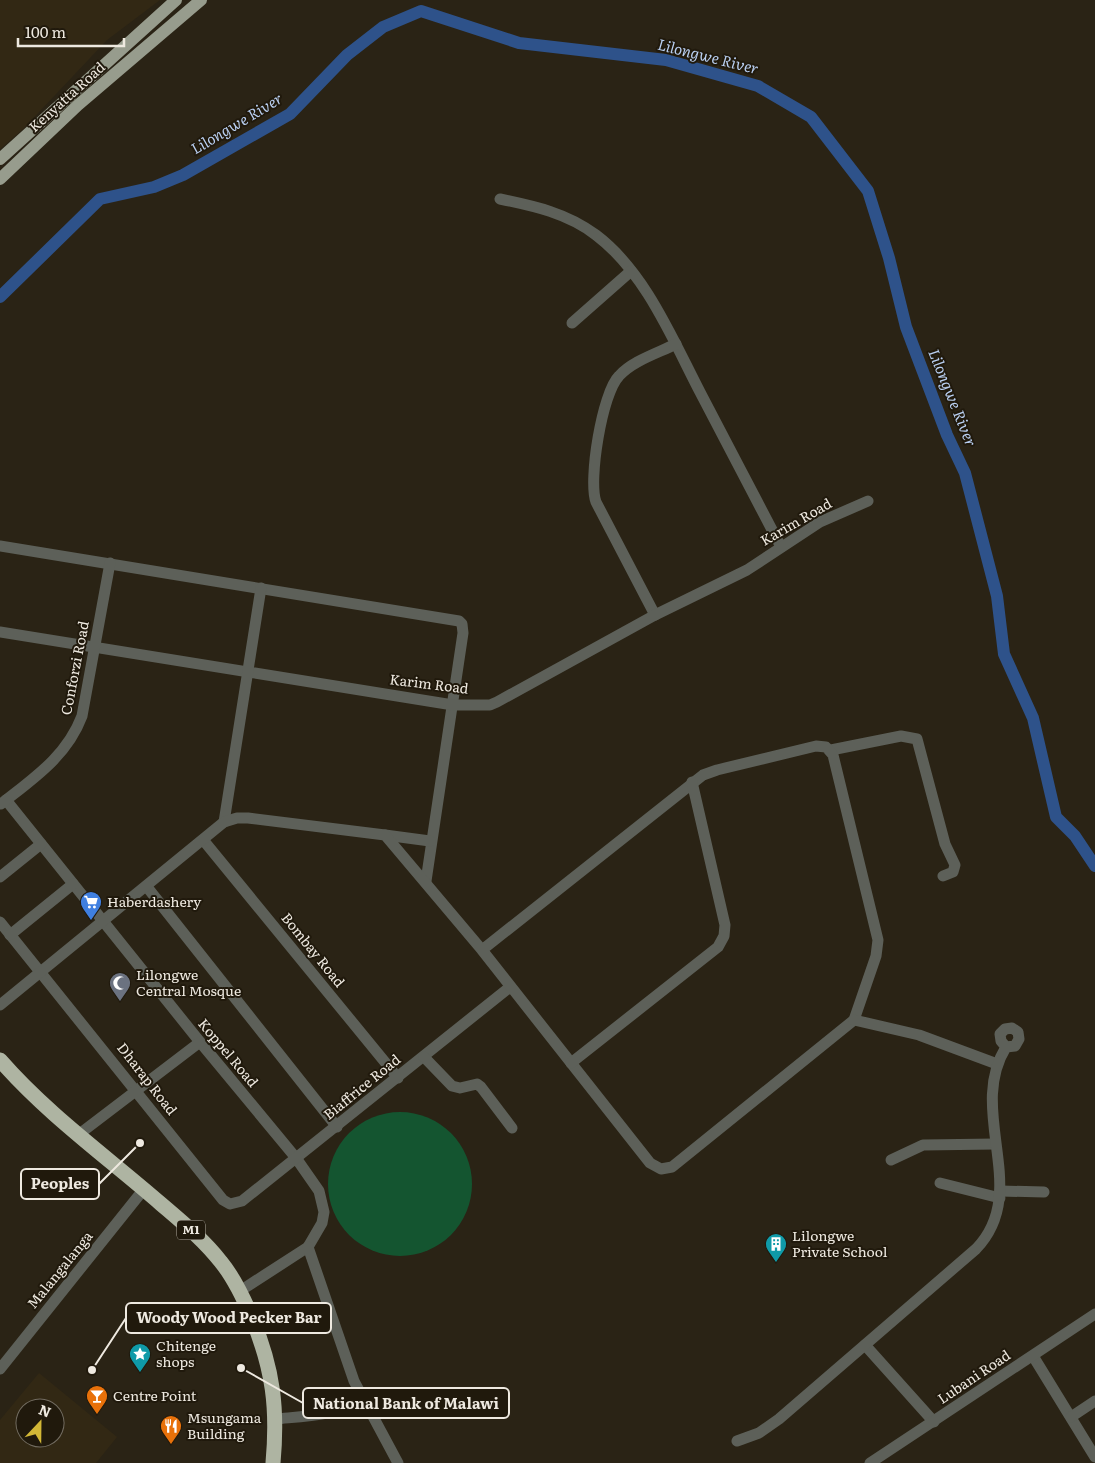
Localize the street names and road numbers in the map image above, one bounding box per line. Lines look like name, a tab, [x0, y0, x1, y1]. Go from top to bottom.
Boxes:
street label: Kenyatta Road	[24, 56, 109, 136]
street label: Karim Road	[756, 492, 835, 550]
street label: Conforzi Road	[55, 619, 93, 716]
street label: Karim Road	[389, 668, 470, 698]
street label: Bombay Road	[278, 908, 350, 991]
street label: Koppel Road	[194, 1014, 264, 1091]
street label: Dharap Road	[113, 1038, 183, 1119]
street label: Biaffrice Road	[319, 1049, 404, 1123]
road number: M1	[177, 1220, 205, 1240]
street label: Malangalanga	[22, 1226, 97, 1312]
street label: Lubani Road	[933, 1344, 1014, 1408]

